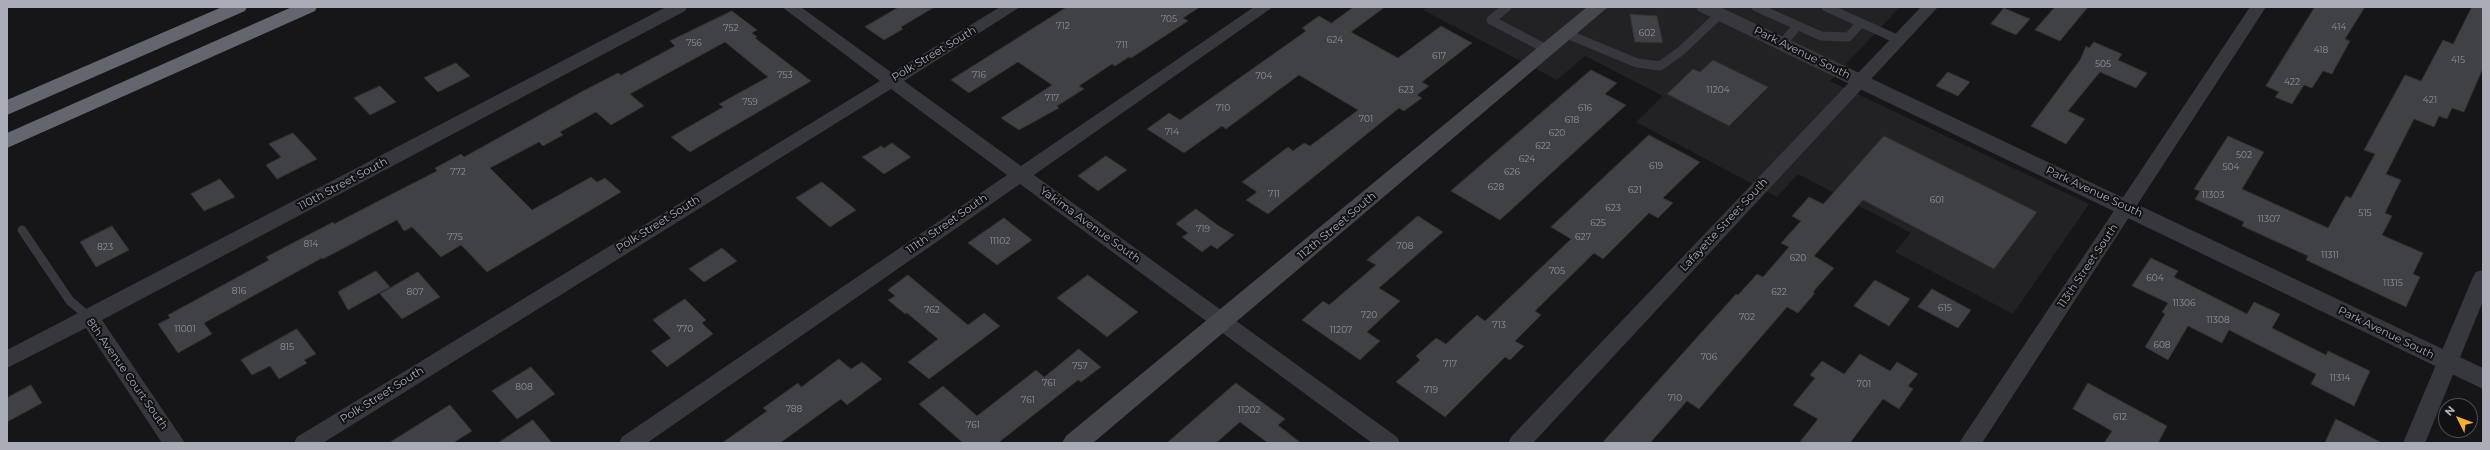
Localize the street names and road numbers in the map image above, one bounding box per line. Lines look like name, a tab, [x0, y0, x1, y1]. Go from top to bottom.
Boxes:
street label: Polk Street South	[889, 24, 979, 84]
street label: Park Avenue South	[1752, 24, 1852, 82]
street label: 110th Street South	[296, 155, 390, 213]
street label: Park Avenue South	[2043, 164, 2145, 220]
street label: Lafayette Street South	[1677, 176, 1771, 274]
street label: Yakima Avenue South	[1037, 184, 1143, 266]
street label: 112th Street South	[1295, 189, 1379, 263]
street label: 111th Street South	[904, 191, 990, 257]
street label: Polk Street South	[614, 193, 702, 255]
street label: 113th Street South	[2055, 222, 2121, 310]
street label: Park Avenue South	[2336, 304, 2436, 362]
street label: 8th Avenue Court South	[83, 316, 171, 432]
street label: Polk Street South	[338, 364, 426, 426]

